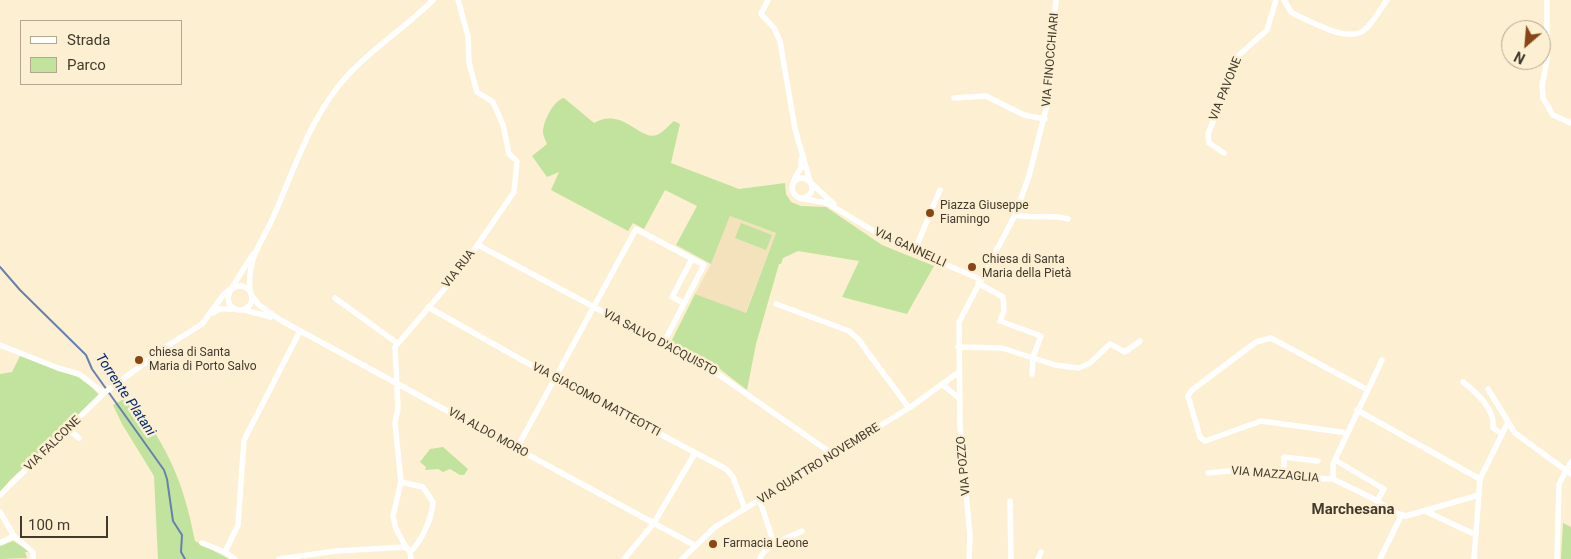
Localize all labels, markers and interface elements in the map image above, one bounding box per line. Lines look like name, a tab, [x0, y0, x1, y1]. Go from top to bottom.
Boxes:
street label: VIA FINOCCHIARI	[1040, 12, 1062, 108]
legend	[20, 20, 182, 85]
north arrow	[1501, 20, 1551, 70]
text: Strada	[67, 31, 110, 49]
text: N	[1512, 48, 1528, 67]
street label: VIA PAVONE	[1207, 55, 1245, 123]
text: Parco	[67, 56, 106, 74]
place label: Piazza Giuseppe Fiamingo	[940, 199, 1029, 227]
marker: Piazza Giuseppe Fiamingo	[924, 207, 936, 219]
street label: VIA GANNELLI	[872, 225, 948, 271]
street label: VIA RUA	[440, 247, 478, 291]
place label: Chiesa di Santa Maria della Pietà	[982, 253, 1071, 281]
marker: Chiesa di Santa Maria della Pietà	[966, 261, 978, 273]
street label: VIA SALVO D'ACQUISTO	[600, 307, 720, 379]
place label: chiesa di Santa Maria di Porto Salvo	[149, 346, 257, 374]
water label: Torrente Platani	[91, 351, 159, 439]
marker: chiesa di Santa Maria di Porto Salvo	[133, 354, 145, 366]
street label: VIA GIACOMO MATTEOTTI	[529, 360, 663, 440]
street label: VIA ALDO MORO	[445, 405, 531, 461]
street label: VIA FALCONE	[22, 414, 84, 474]
street label: VIA QUATTRO NOVEMBRE	[755, 420, 883, 508]
street label: VIA POZZO	[954, 435, 974, 497]
street label: VIA MAZZAGLIA	[1230, 464, 1320, 486]
district label: Marchesana	[1312, 501, 1394, 519]
scale bar	[22, 506, 110, 538]
text: 100 m	[28, 516, 70, 534]
place label: Farmacia Leone	[723, 537, 808, 551]
marker: Farmacia Leone	[707, 538, 719, 550]

